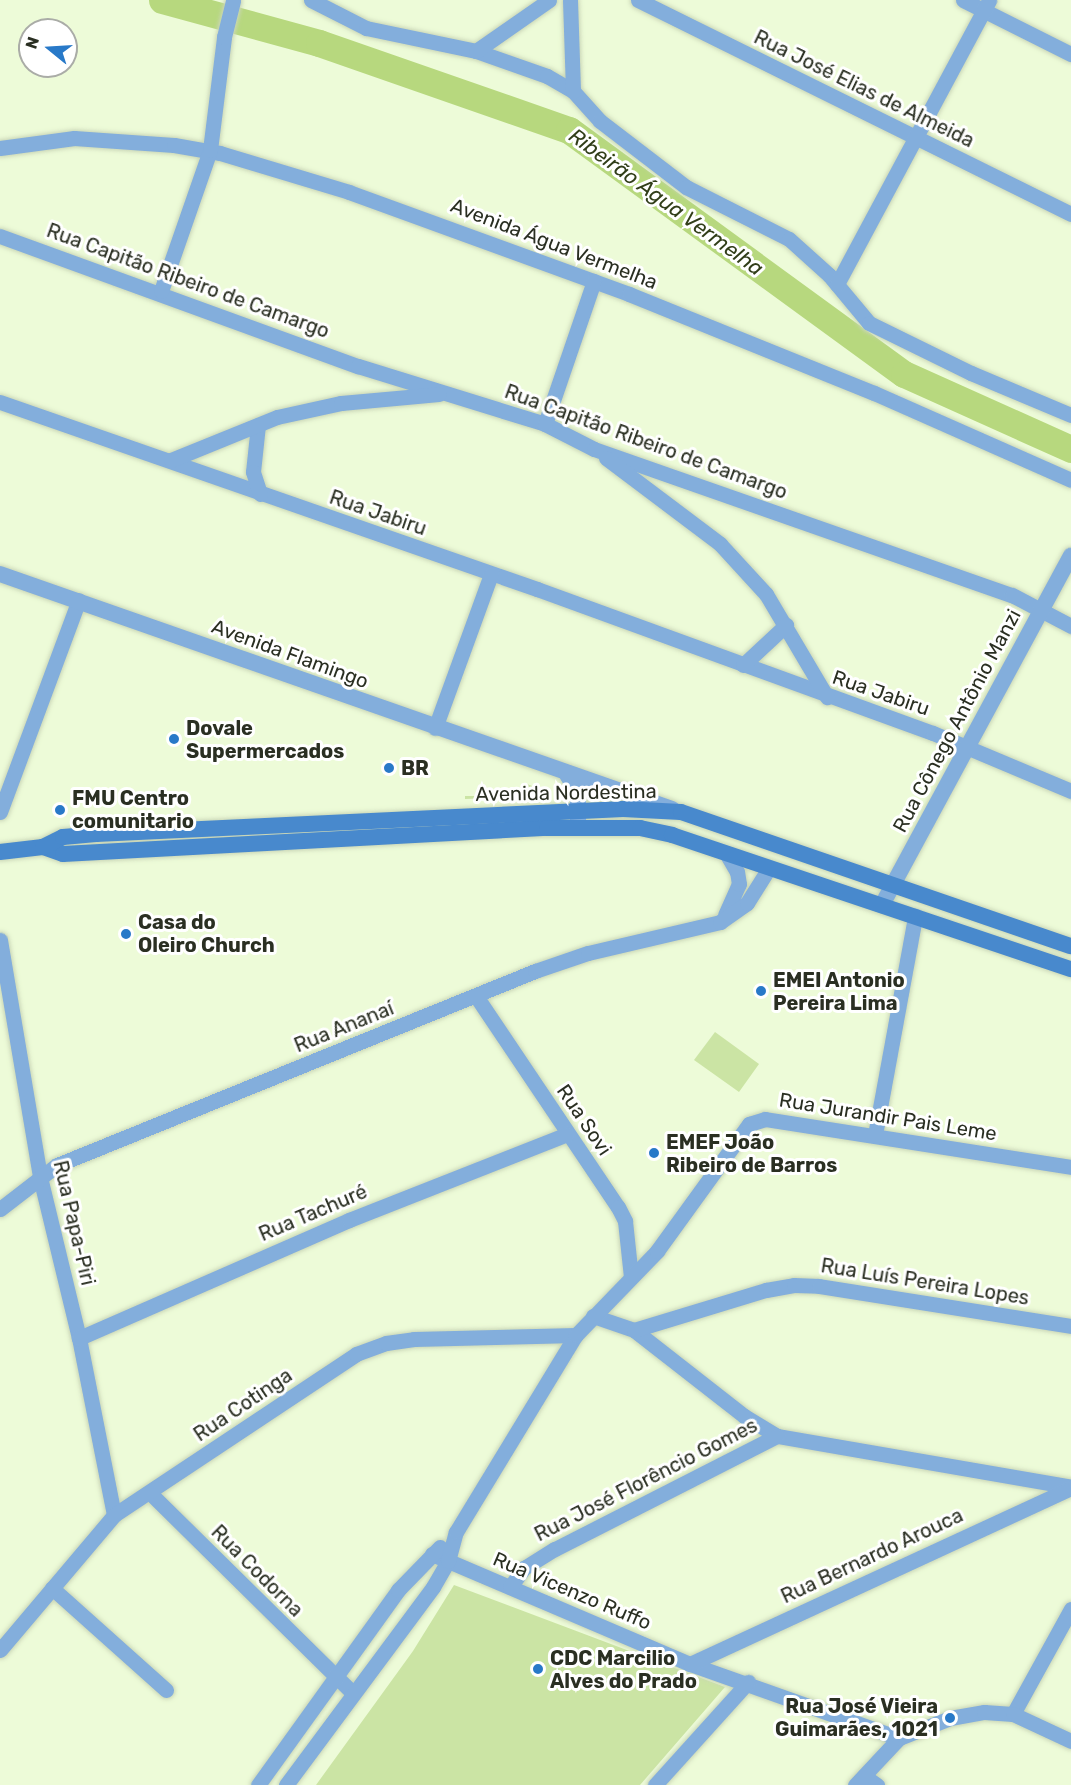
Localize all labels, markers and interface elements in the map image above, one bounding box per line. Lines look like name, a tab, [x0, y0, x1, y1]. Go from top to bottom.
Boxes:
north arrow	[18, 18, 78, 78]
street label: Rua José Elias de Almeida	[750, 25, 978, 153]
text: N	[21, 34, 43, 51]
water label: Ribeirão Água Vermelha	[563, 123, 769, 281]
street label: Avenida Água Vermelha	[447, 193, 661, 295]
street label: Rua Capitão Ribeiro de Camargo	[43, 219, 333, 343]
street label: Rua Capitão Ribeiro de Camargo	[501, 380, 791, 504]
street label: Rua Jabiru	[326, 485, 430, 541]
street label: Rua Cônego Antônio Manzi	[888, 605, 1026, 837]
street label: Avenida Flamingo	[208, 614, 372, 694]
street label: Rua Jabiru	[829, 665, 933, 721]
place label: Dovale Supermercados	[186, 716, 344, 763]
marker: Dovale Supermercados	[167, 732, 181, 746]
place label: BR	[401, 756, 429, 780]
marker: BR	[382, 761, 396, 775]
street label: Avenida Nordestina	[475, 779, 657, 807]
place label: FMU Centro comunitario	[72, 786, 194, 833]
marker: FMU Centro comunitario	[53, 803, 67, 817]
place label: Casa do Oleiro Church	[138, 910, 275, 957]
marker: Casa do Oleiro Church	[119, 927, 133, 941]
place label: EMEI Antonio Pereira Lima	[773, 968, 905, 1015]
marker: EMEI Antonio Pereira Lima	[754, 984, 768, 998]
street label: Rua Ananaí	[291, 996, 397, 1058]
street label: Rua Sovi	[552, 1080, 616, 1160]
street label: Rua Jurandir Pais Leme	[777, 1088, 999, 1146]
place label: EMEF João Ribeiro de Barros	[666, 1130, 837, 1177]
marker: EMEF João Ribeiro de Barros	[647, 1146, 661, 1160]
street label: Rua Papa-Piri	[48, 1158, 100, 1288]
street label: Rua Tachuré	[255, 1179, 371, 1247]
street label: Rua Luís Pereira Lopes	[819, 1254, 1031, 1310]
street label: Rua Cotinga	[189, 1363, 297, 1447]
street label: Rua José Florêncio Gomes	[531, 1413, 761, 1547]
street label: Rua Bernardo Arouca	[777, 1503, 967, 1609]
street label: Rua Codorna	[206, 1520, 308, 1622]
street label: Rua Vicenzo Ruffo	[489, 1547, 655, 1635]
place label: CDC Marcilio Alves do Prado	[550, 1646, 697, 1693]
marker: CDC Marcilio Alves do Prado	[531, 1662, 545, 1676]
place label: Rua José Vieira Guimarães, 1021	[775, 1694, 938, 1741]
marker: Rua José Vieira Guimarães, 1021	[943, 1711, 957, 1725]

